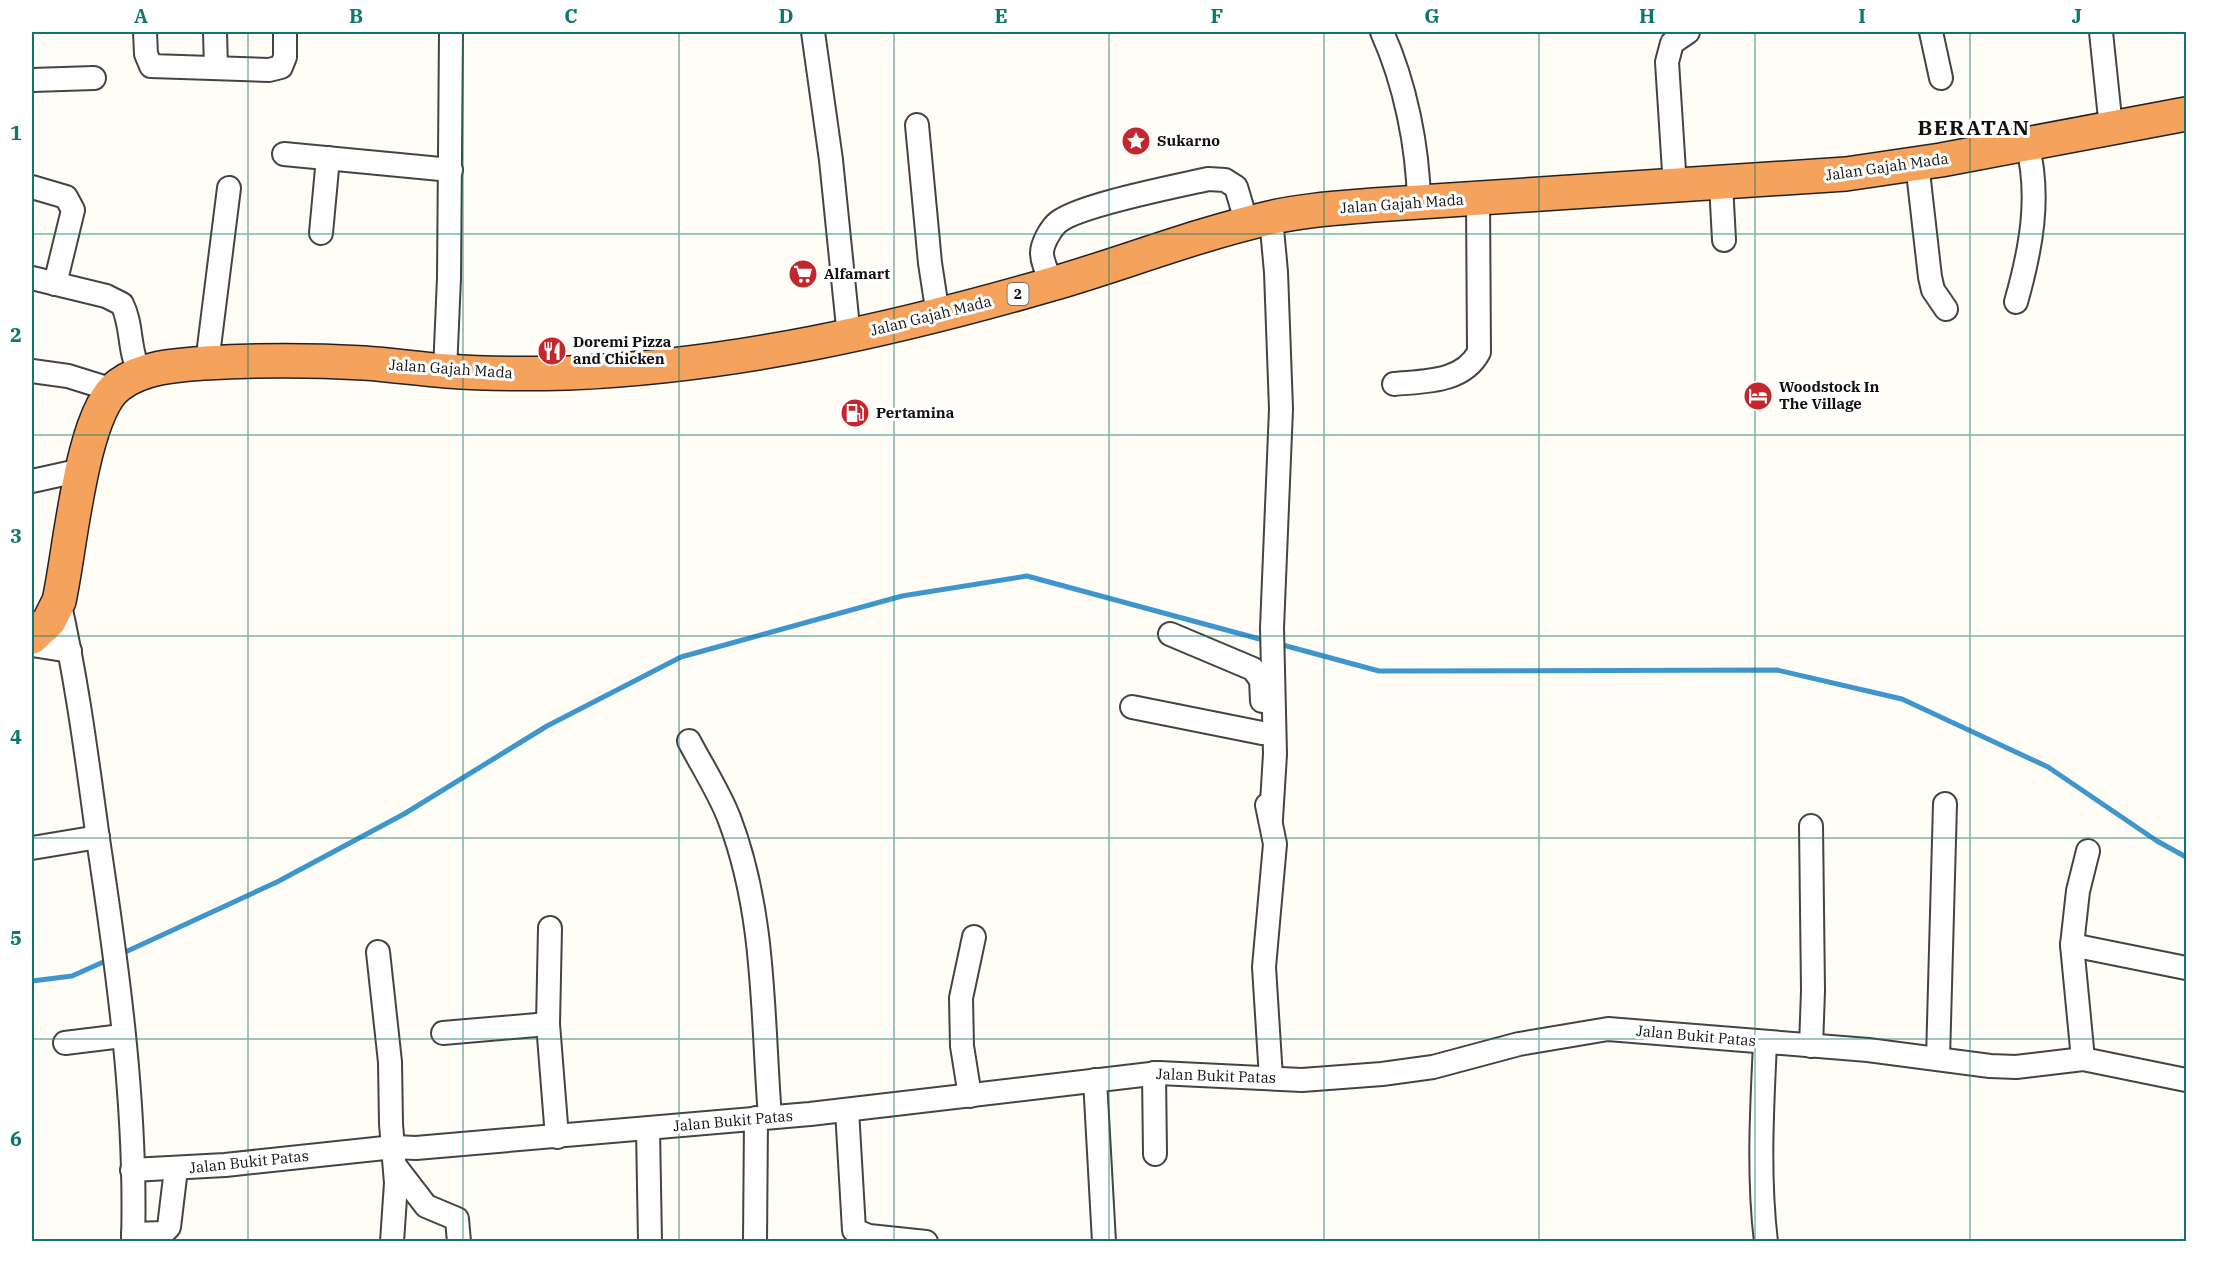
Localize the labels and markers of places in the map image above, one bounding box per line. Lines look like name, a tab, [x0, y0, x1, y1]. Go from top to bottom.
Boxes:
place icon: Sukarno	[1120, 125, 1152, 157]
place label: Sukarno	[1157, 131, 1220, 150]
supermarket icon: Alfamart	[787, 258, 819, 290]
place label: Alfamart	[824, 264, 890, 283]
place label: Doremi Pizza and Chicken	[573, 332, 672, 368]
restaurant icon: Doremi Pizza and Chicken	[536, 335, 568, 367]
place label: Woodstock In The Village	[1779, 377, 1880, 413]
hotel icon: Woodstock In The Village	[1742, 380, 1774, 412]
fuel station icon: Pertamina	[839, 397, 871, 429]
place label: Pertamina	[876, 403, 955, 422]

